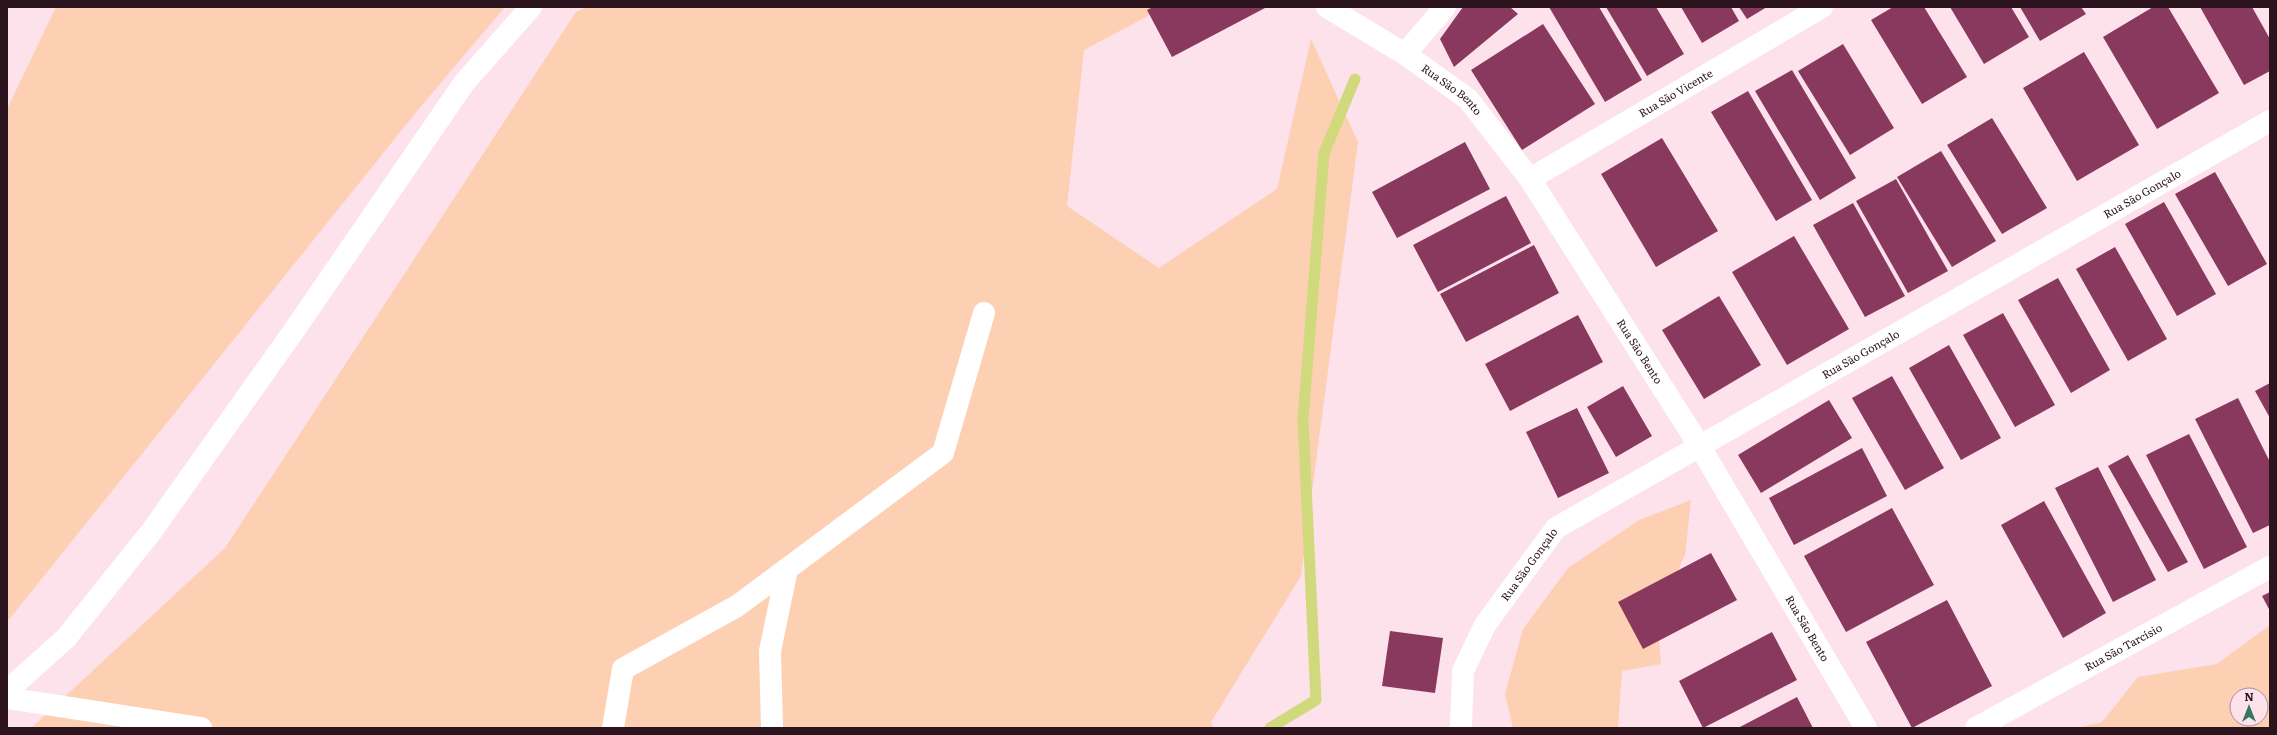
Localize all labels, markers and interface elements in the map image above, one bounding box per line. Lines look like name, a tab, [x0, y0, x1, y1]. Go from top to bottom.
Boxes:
street label: Rua São Bento	[1419, 59, 1487, 118]
street label: Rua São Vicente	[1635, 64, 1715, 120]
street label: Rua São Gonçalo	[2100, 165, 2183, 221]
street label: Rua São Bento	[1614, 315, 1667, 387]
street label: Rua São Gonçalo	[1819, 325, 1902, 382]
street label: Rua São Gonçalo	[1496, 524, 1561, 604]
street label: Rua São Bento	[1782, 592, 1834, 664]
street label: Rua São Tarcísio	[2081, 619, 2165, 674]
north arrow	[2229, 687, 2269, 727]
text: N	[2244, 688, 2254, 704]

